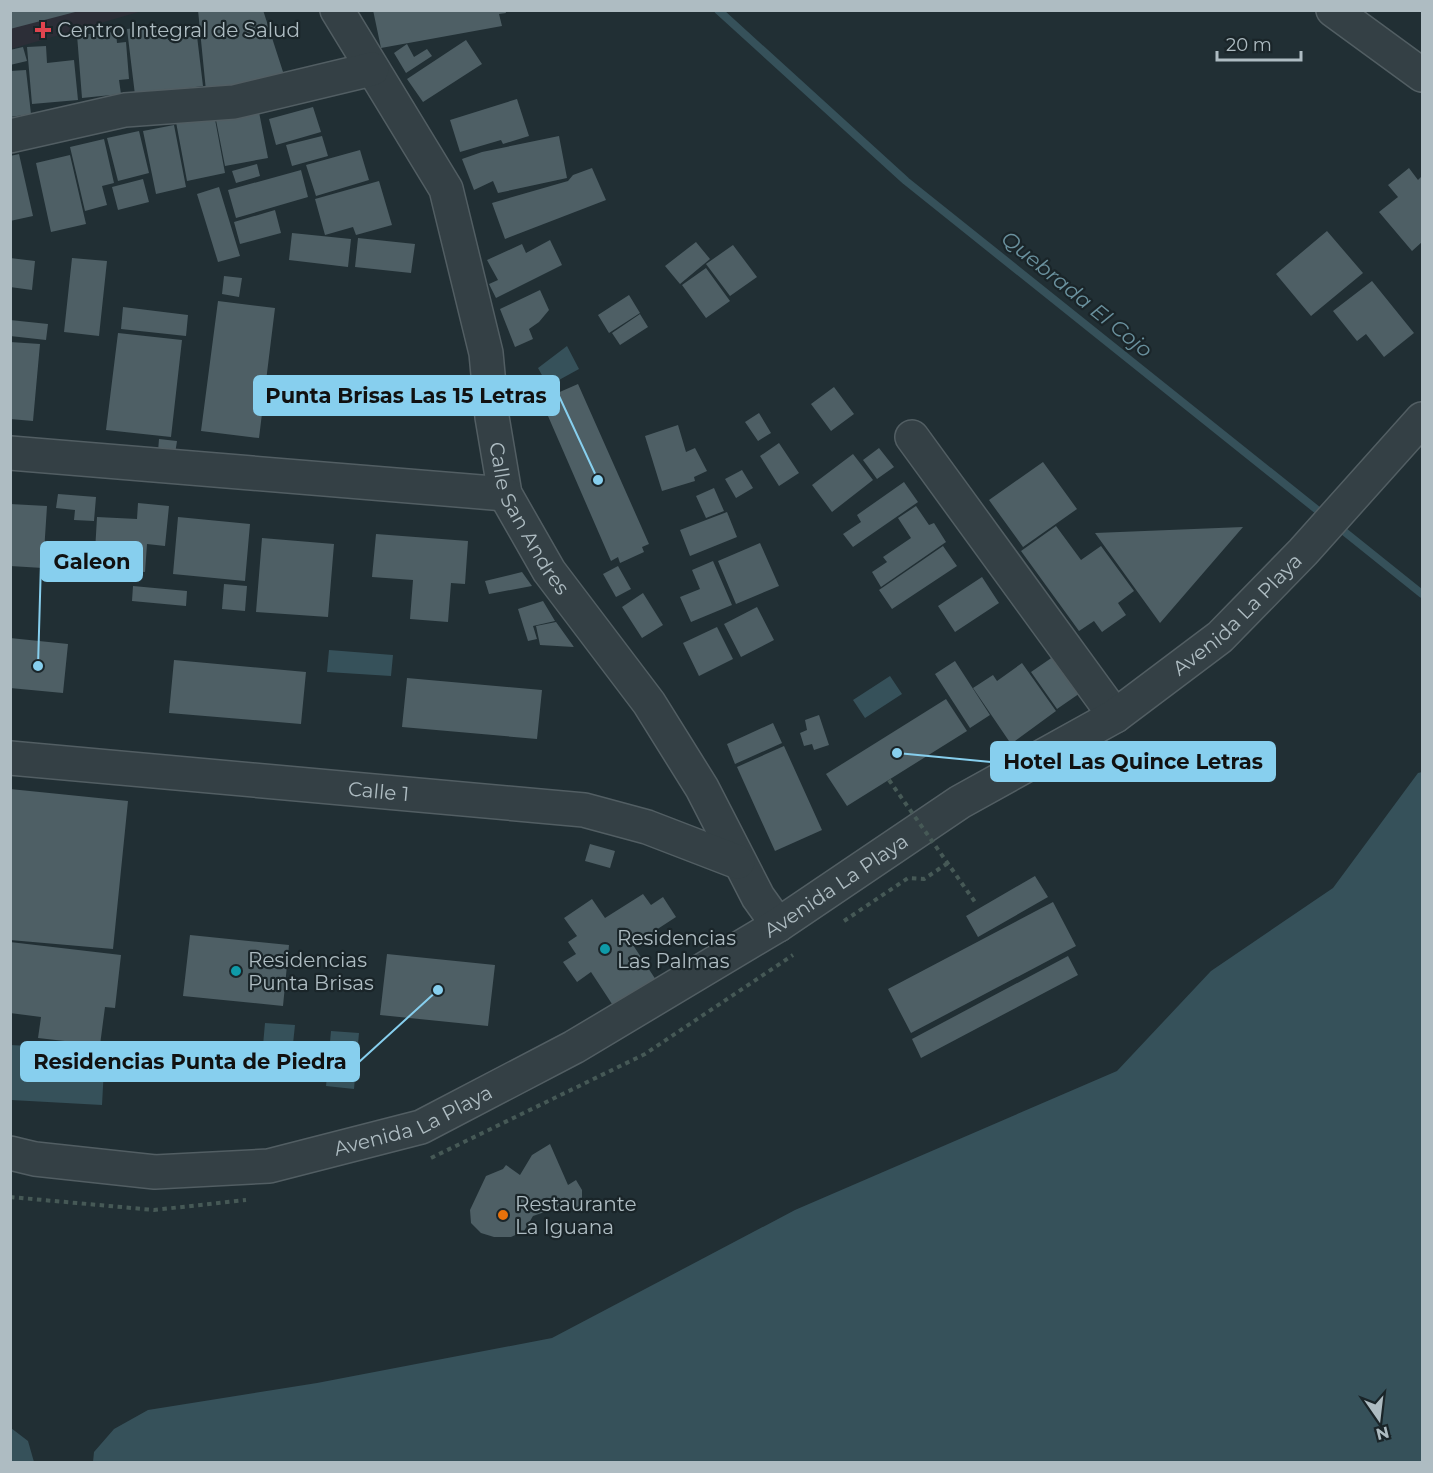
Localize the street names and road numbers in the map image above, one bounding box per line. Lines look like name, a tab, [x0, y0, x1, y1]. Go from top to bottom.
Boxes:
street label: Calle San Andres	[484, 440, 575, 600]
street label: Avenida La Playa	[1168, 548, 1307, 680]
street label: Calle 1	[347, 777, 410, 806]
street label: Avenida La Playa	[760, 829, 913, 942]
street label: Avenida La Playa	[331, 1080, 496, 1161]

